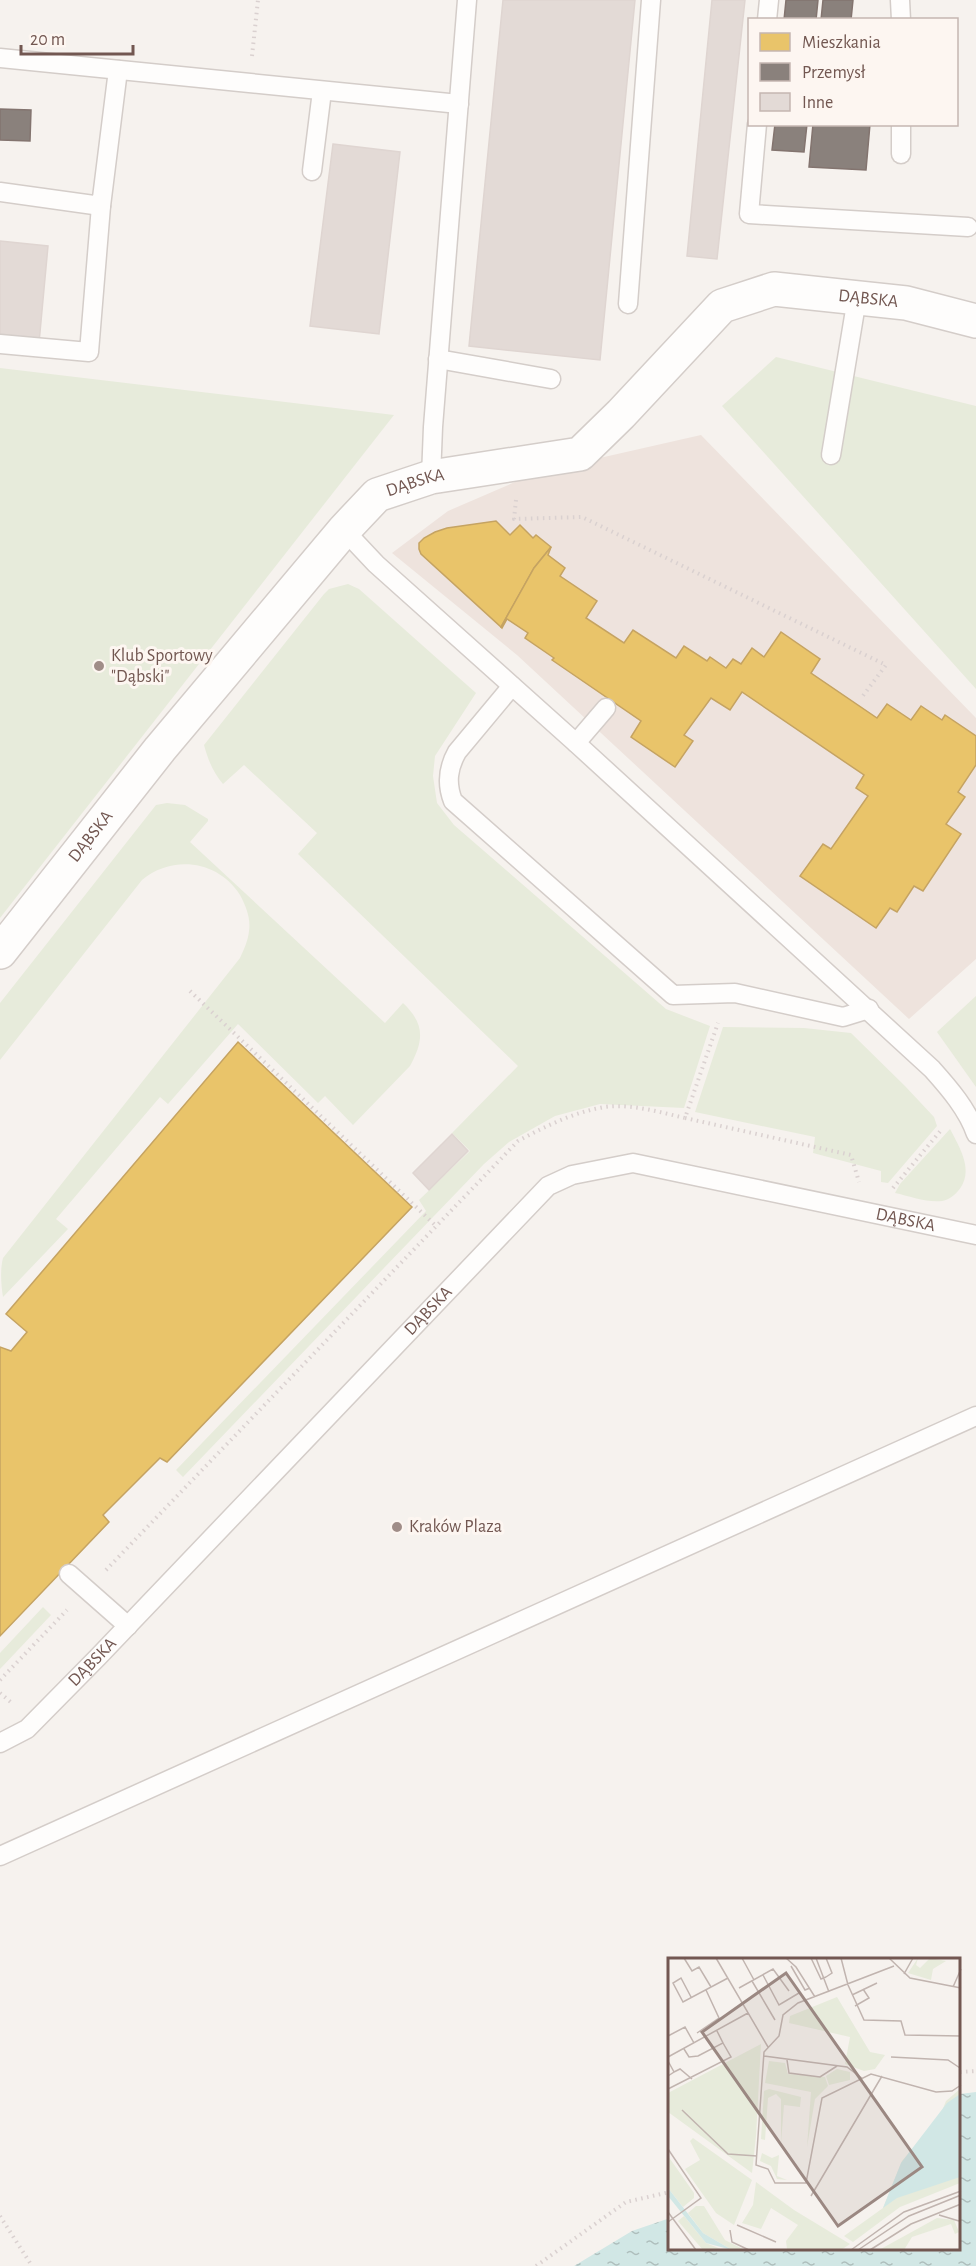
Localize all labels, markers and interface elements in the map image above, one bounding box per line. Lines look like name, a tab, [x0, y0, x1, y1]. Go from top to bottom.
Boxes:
scale bar	[21, 18, 134, 56]
legend	[748, 18, 958, 126]
text: 20 m	[30, 31, 65, 49]
text: Mieszkania	[802, 34, 881, 52]
text: Przemysł	[802, 64, 866, 82]
text: Inne	[802, 94, 833, 112]
street label: DĄBSKA	[837, 287, 900, 311]
street label: DĄBSKA	[384, 466, 446, 500]
place label: Klub Sportowy "Dąbski"	[111, 647, 213, 686]
marker: Klub Sportowy "Dąbski"	[92, 659, 106, 673]
street label: DĄBSKA	[65, 807, 117, 866]
street label: DĄBSKA	[874, 1205, 937, 1235]
street label: DĄBSKA	[401, 1283, 456, 1339]
place label: Kraków Plaza	[409, 1518, 502, 1536]
marker: Kraków Plaza	[390, 1520, 404, 1534]
street label: DĄBSKA	[65, 1634, 121, 1690]
inset map	[668, 1958, 961, 2251]

